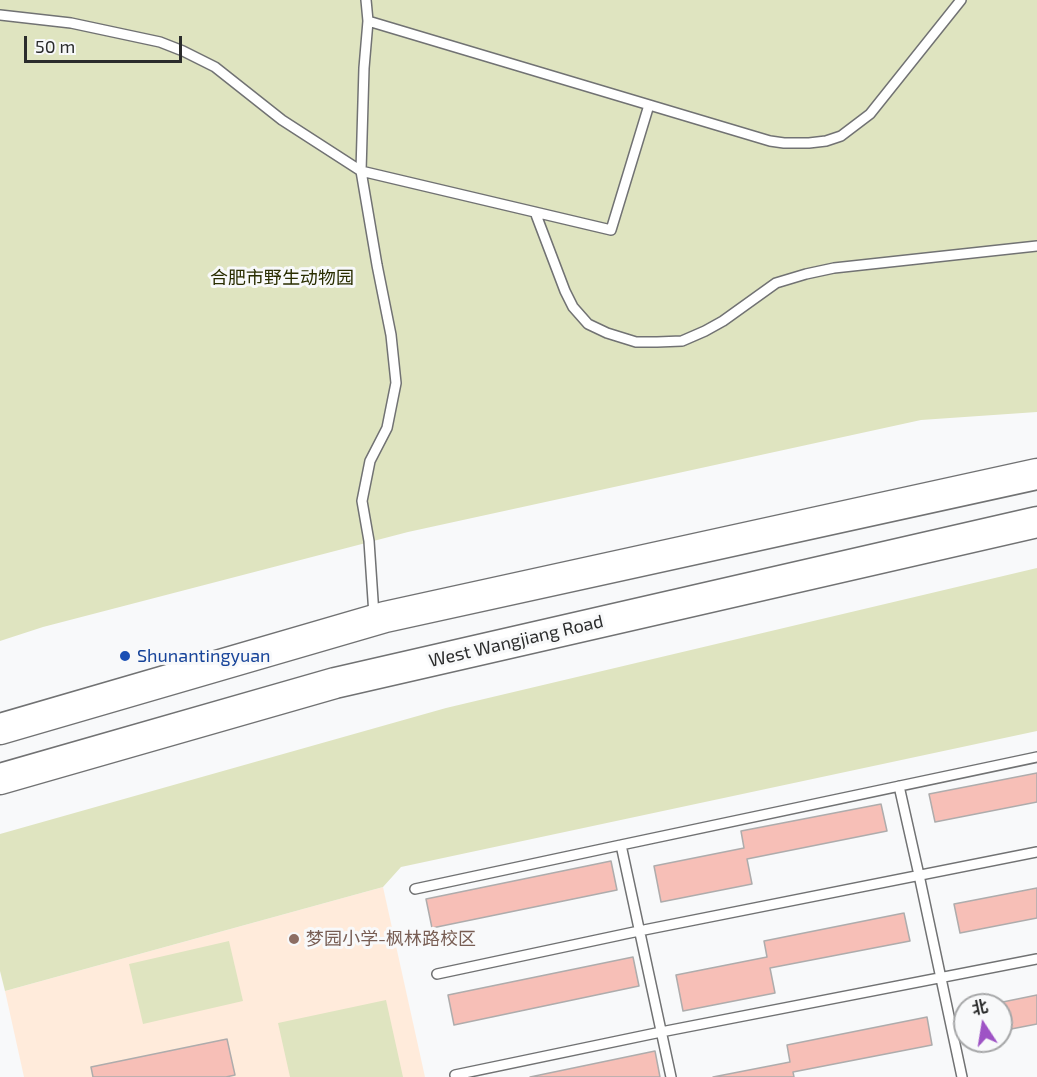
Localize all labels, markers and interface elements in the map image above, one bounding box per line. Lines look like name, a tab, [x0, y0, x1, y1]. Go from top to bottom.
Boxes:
scale bar	[27, 24, 184, 62]
text: 50 m	[35, 35, 75, 57]
park label: 合肥市野生动物园	[210, 267, 354, 289]
street label: West Wangjiang Road	[427, 610, 605, 672]
place label: Shunantingyuan	[137, 645, 271, 667]
marker: Shunantingyuan	[118, 649, 132, 663]
place label: 梦园小学-枫林路校区	[306, 928, 476, 950]
marker: 梦园小学-枫林路校区	[287, 932, 301, 946]
north arrow	[953, 993, 1013, 1053]
text: 北	[970, 996, 989, 1018]

